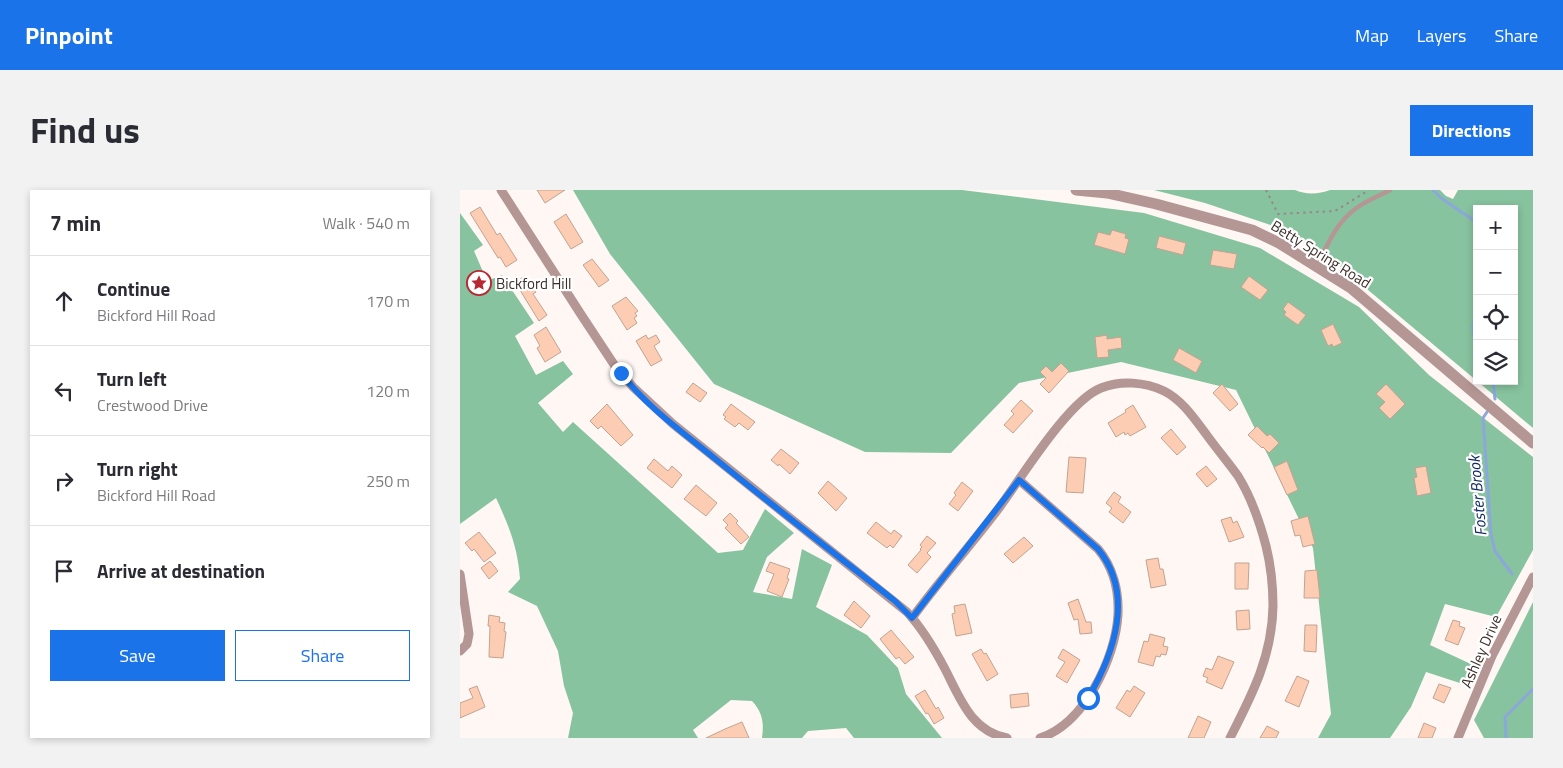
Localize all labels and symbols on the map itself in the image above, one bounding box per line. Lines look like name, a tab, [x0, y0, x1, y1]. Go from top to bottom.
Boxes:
street label: Betty Spring Road	[1267, 214, 1375, 294]
place icon: Bickford Hill	[466, 270, 492, 296]
place label: Bickford Hill	[496, 272, 572, 295]
route end	[610, 362, 633, 385]
water label: Foster Brook	[1461, 453, 1492, 537]
street label: Ashley Drive	[1455, 611, 1507, 691]
route start	[1077, 687, 1100, 710]

